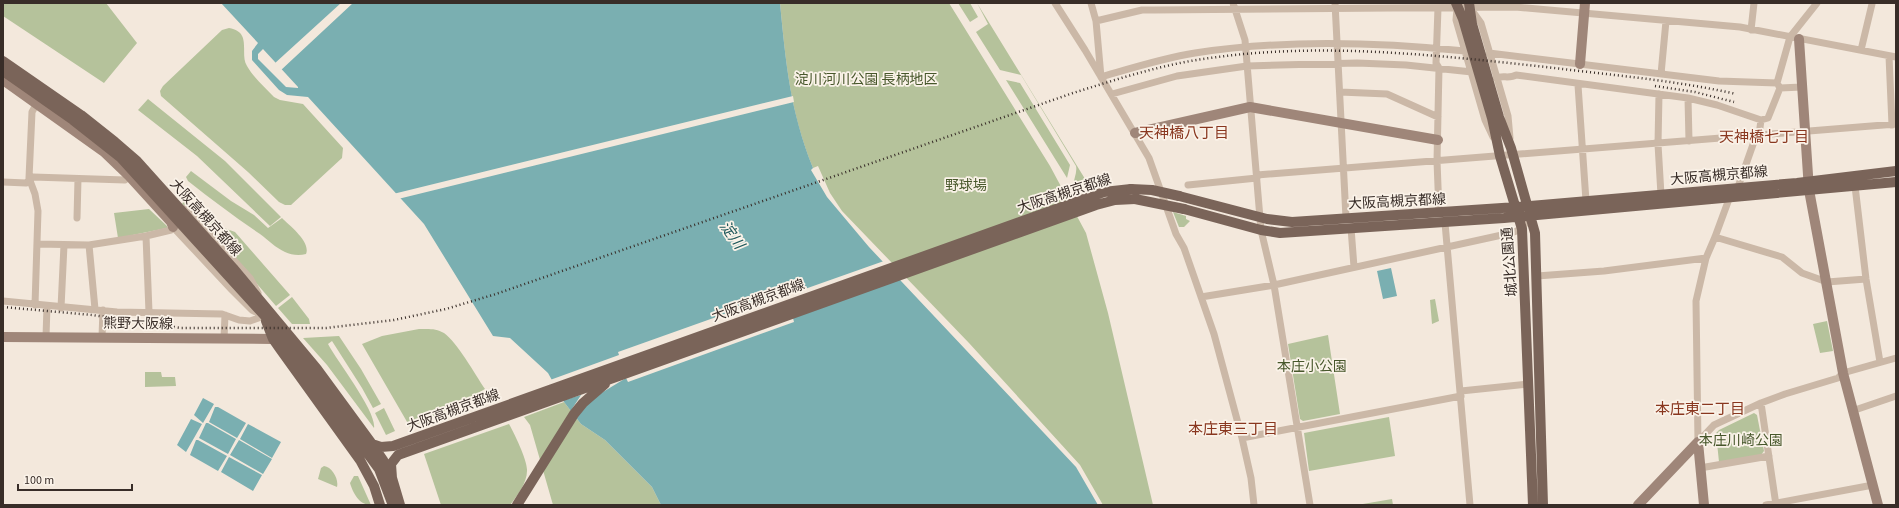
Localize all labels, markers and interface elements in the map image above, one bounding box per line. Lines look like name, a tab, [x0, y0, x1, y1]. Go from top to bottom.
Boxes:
park label: 淀川河川公園 長柄地区	[795, 70, 937, 90]
district label: 天神橋八丁目	[1139, 123, 1229, 144]
district label: 天神橋七丁目	[1719, 127, 1809, 148]
street label: 大阪高槻京都線	[1669, 162, 1769, 190]
street label: 大阪高槻京都線	[1015, 169, 1114, 219]
street label: 大阪高槻京都線	[165, 175, 245, 261]
park label: 野球場	[945, 176, 987, 196]
street label: 大阪高槻京都線	[1348, 189, 1447, 215]
water label: 淀川	[714, 217, 750, 255]
street label: 城北公園通	[1498, 226, 1522, 298]
street label: 大阪高槻京都線	[709, 275, 808, 327]
street label: 熊野大阪線	[103, 313, 173, 335]
park label: 本庄小公園	[1277, 357, 1347, 377]
street label: 大阪高槻京都線	[404, 385, 503, 437]
district label: 本庄東二丁目	[1655, 399, 1745, 420]
district label: 本庄東三丁目	[1188, 419, 1278, 440]
park label: 本庄川崎公園	[1699, 431, 1783, 451]
scale bar	[18, 466, 132, 492]
text: 100 m	[24, 472, 54, 489]

